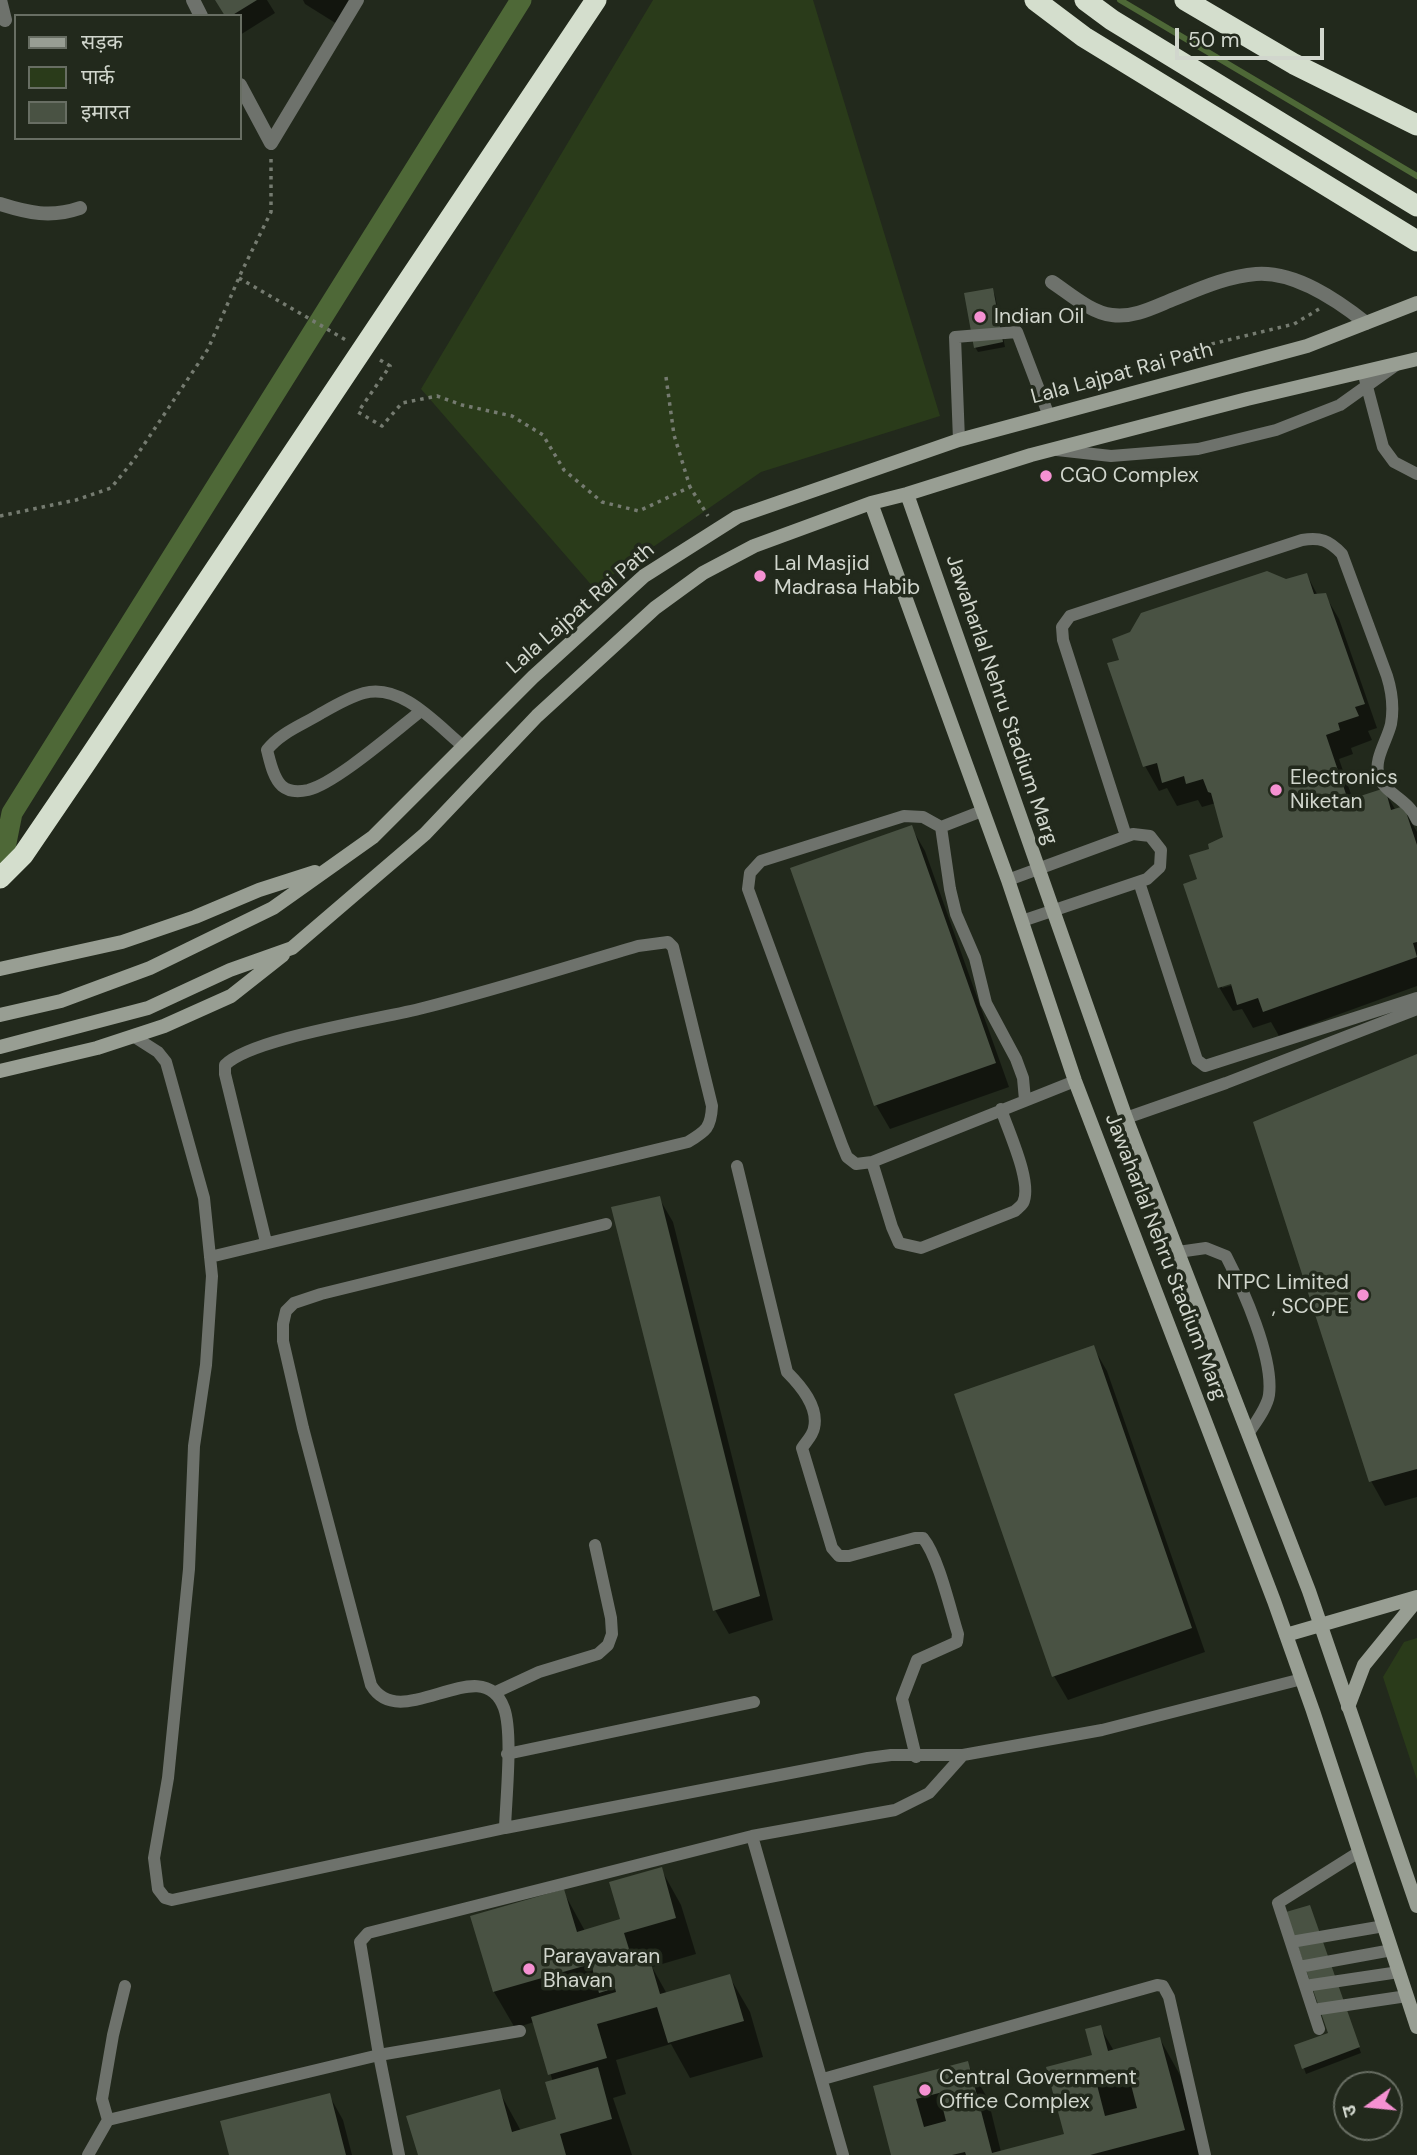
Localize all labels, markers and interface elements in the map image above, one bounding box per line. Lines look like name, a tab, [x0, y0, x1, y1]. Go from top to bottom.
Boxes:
legend	[14, 14, 242, 140]
scale bar	[1179, 14, 1328, 58]
text: 50 m	[1188, 26, 1239, 54]
text: सड़क	[81, 28, 123, 56]
text: पार्क	[81, 63, 115, 91]
text: इमारत	[81, 98, 130, 126]
place label: Indian Oil	[994, 304, 1084, 330]
marker: Indian Oil	[972, 309, 988, 325]
street label: Lala Lajpat Rai Path	[1028, 338, 1216, 410]
place label: CGO Complex	[1060, 463, 1199, 489]
marker: CGO Complex	[1038, 468, 1054, 484]
street label: Lala Lajpat Rai Path	[502, 538, 660, 680]
place label: Lal Masjid Madrasa Habib	[774, 551, 920, 601]
street label: Jawaharlal Nehru Stadium Marg	[939, 552, 1063, 848]
marker: Lal Masjid Madrasa Habib	[752, 568, 768, 584]
place label: Electronics Niketan	[1290, 765, 1398, 815]
marker: Electronics Niketan	[1268, 782, 1284, 798]
street label: Jawaharlal Nehru Stadium Marg	[1099, 1110, 1231, 1404]
place label: NTPC Limited , SCOPE	[1217, 1270, 1349, 1320]
marker: NTPC Limited , SCOPE	[1355, 1287, 1371, 1303]
place label: Parayavaran Bhavan	[543, 1944, 660, 1994]
marker: Parayavaran Bhavan	[521, 1961, 537, 1977]
place label: Central Government Office Complex	[939, 2065, 1137, 2115]
north arrow	[1333, 2071, 1403, 2141]
marker: Central Government Office Complex	[917, 2082, 933, 2098]
text: उ	[1336, 2102, 1363, 2120]

